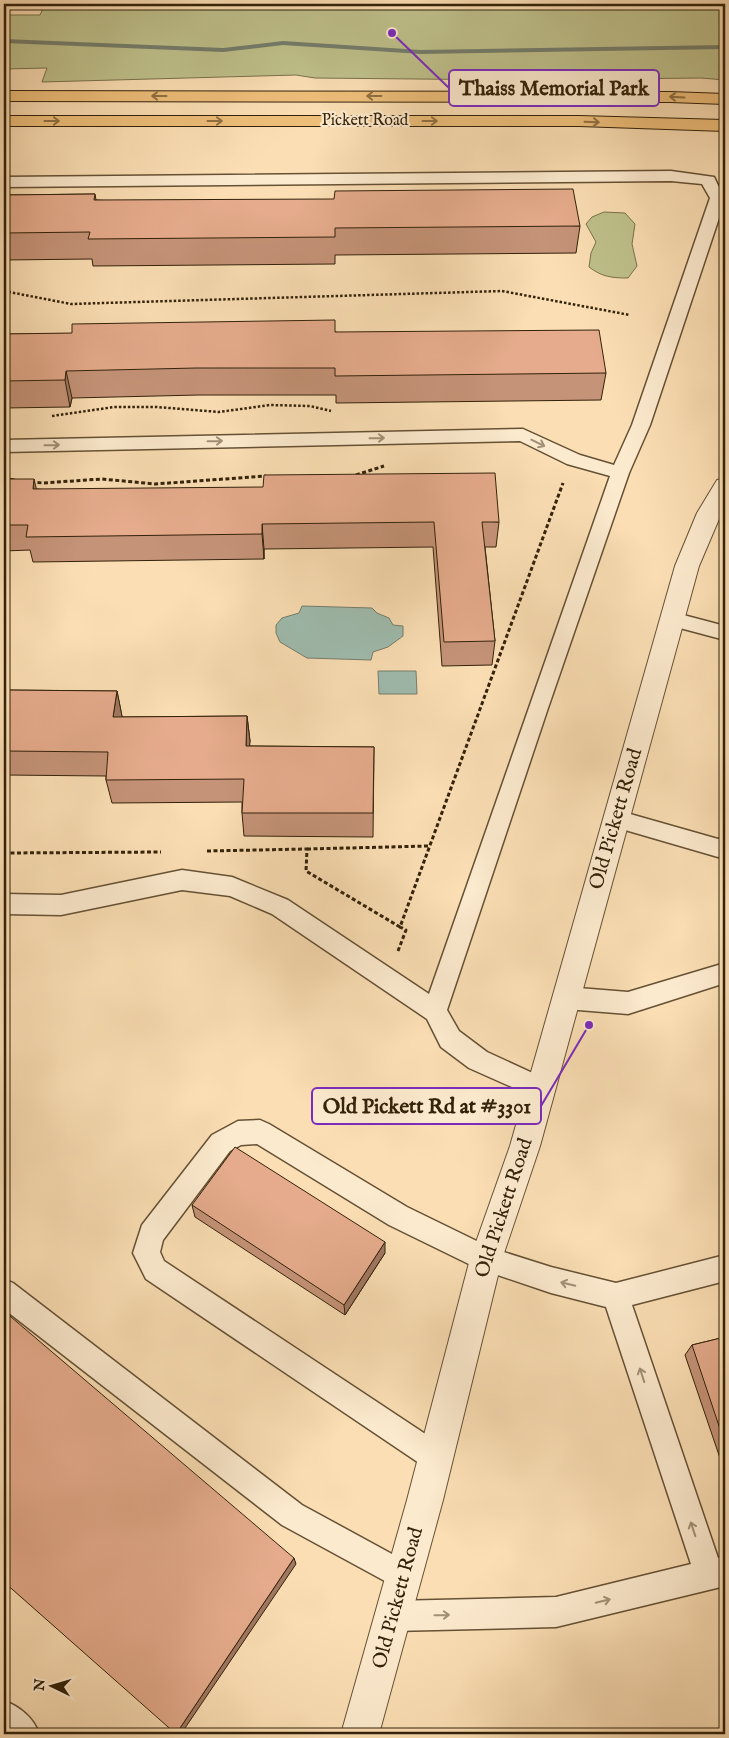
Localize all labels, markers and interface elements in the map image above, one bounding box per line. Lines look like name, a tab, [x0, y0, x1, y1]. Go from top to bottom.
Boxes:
callout: Thaiss Memorial Park	[449, 70, 659, 106]
text: Thaiss Memorial Park	[458, 76, 650, 103]
one-way arrow	[151, 91, 168, 101]
one-way arrow	[366, 91, 382, 101]
one-way arrow	[669, 92, 685, 102]
street label: Pickett Road	[322, 111, 409, 131]
one-way arrow	[44, 116, 60, 126]
one-way arrow	[206, 116, 223, 126]
one-way arrow	[422, 116, 438, 126]
one-way arrow	[584, 117, 600, 126]
one-way arrow	[369, 433, 385, 443]
one-way arrow	[207, 437, 223, 446]
one-way arrow	[530, 438, 545, 448]
one-way arrow	[44, 440, 60, 449]
street label: Old Pickett Road	[584, 745, 648, 892]
callout: Old Pickett Rd at #3301	[312, 1088, 541, 1124]
text: Old Pickett Rd at #3301	[323, 1094, 531, 1121]
street label: Old Pickett Road	[470, 1135, 538, 1281]
one-way arrow	[561, 1279, 577, 1288]
one-way arrow	[637, 1368, 646, 1383]
one-way arrow	[688, 1522, 698, 1538]
street label: Old Pickett Road	[367, 1524, 429, 1671]
one-way arrow	[594, 1596, 610, 1605]
one-way arrow	[433, 1610, 449, 1620]
north arrow	[28, 1660, 78, 1710]
text: N	[30, 1678, 50, 1693]

